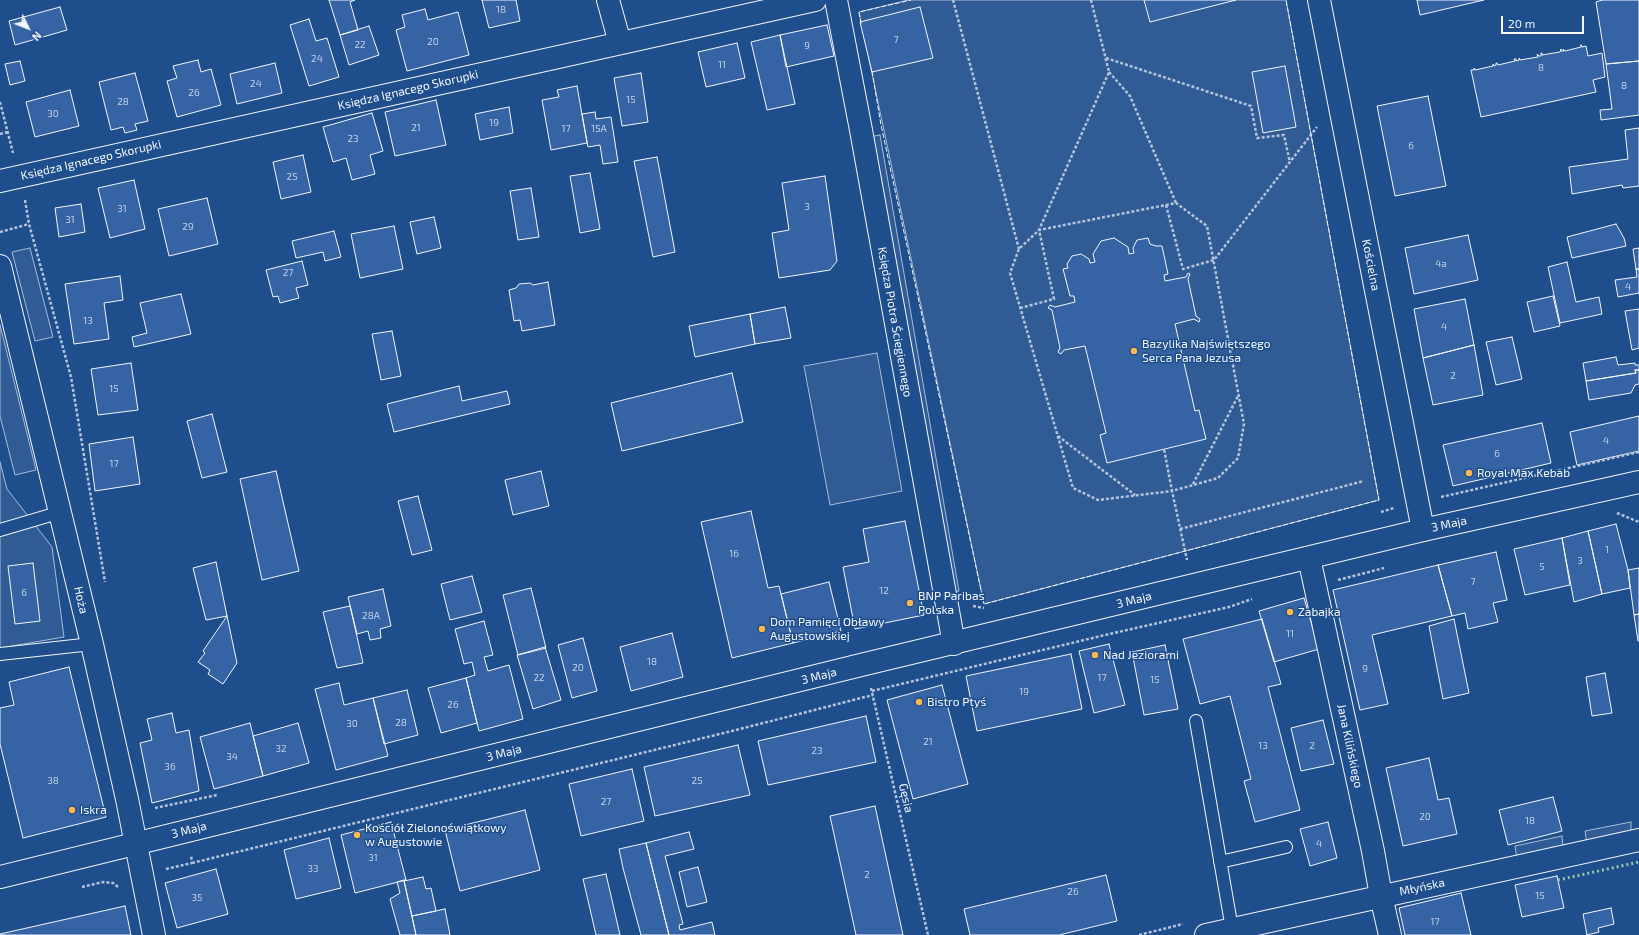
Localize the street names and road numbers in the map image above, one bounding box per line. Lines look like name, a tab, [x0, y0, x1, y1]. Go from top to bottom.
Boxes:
street label: Księdza Ignacego Skorupki	[336, 67, 480, 113]
street label: Księdza Ignacego Skorupki	[19, 137, 163, 183]
street label: Kościelna	[1359, 238, 1383, 292]
street label: Księdza Piotra Ściegiennego	[875, 246, 915, 398]
street label: 3 Maja	[1430, 513, 1468, 535]
street label: Hoża	[71, 585, 91, 615]
street label: 3 Maja	[1115, 589, 1153, 611]
street label: 3 Maja	[800, 665, 838, 687]
street label: Jana Kilińskiego	[1334, 703, 1366, 789]
street label: 3 Maja	[485, 742, 523, 764]
street label: Gęsia	[896, 782, 916, 814]
street label: 3 Maja	[170, 819, 208, 841]
street label: Młyńska	[1398, 875, 1446, 899]

